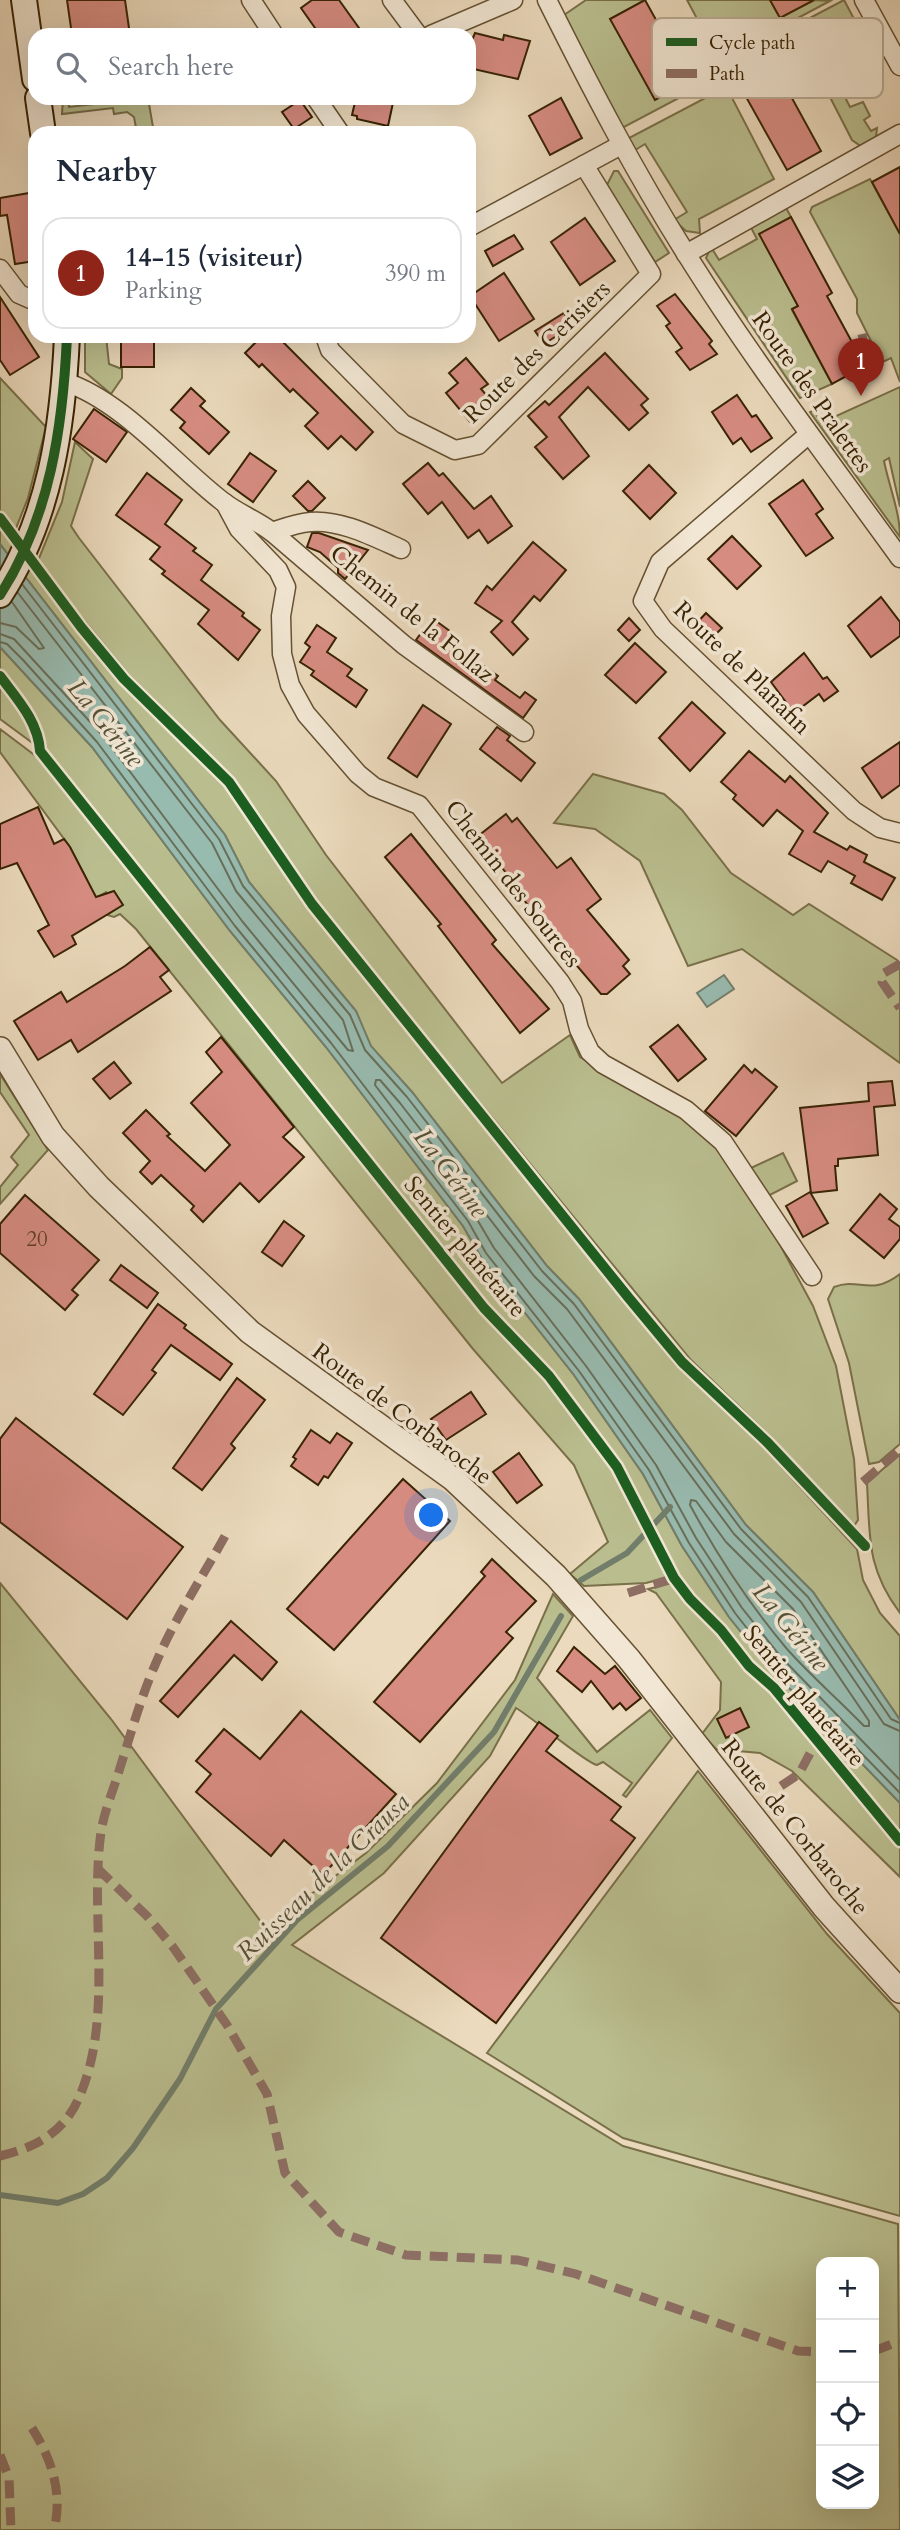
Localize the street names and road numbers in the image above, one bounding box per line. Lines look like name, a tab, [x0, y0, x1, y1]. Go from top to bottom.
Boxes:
street label: Route des Cerisiers	[456, 273, 618, 431]
street label: Route des Pralettes	[744, 305, 880, 479]
street label: Chemin de la Follaz	[323, 537, 501, 691]
street label: Route de Planafin	[666, 594, 818, 743]
street label: Chemin des Sources	[437, 793, 589, 975]
street label: Sentier planétaire	[396, 1169, 534, 1325]
street label: Route de Corbaroche	[305, 1335, 499, 1493]
street label: Sentier planétaire	[735, 1618, 873, 1774]
street label: Route de Corbaroche	[714, 1732, 876, 1922]

